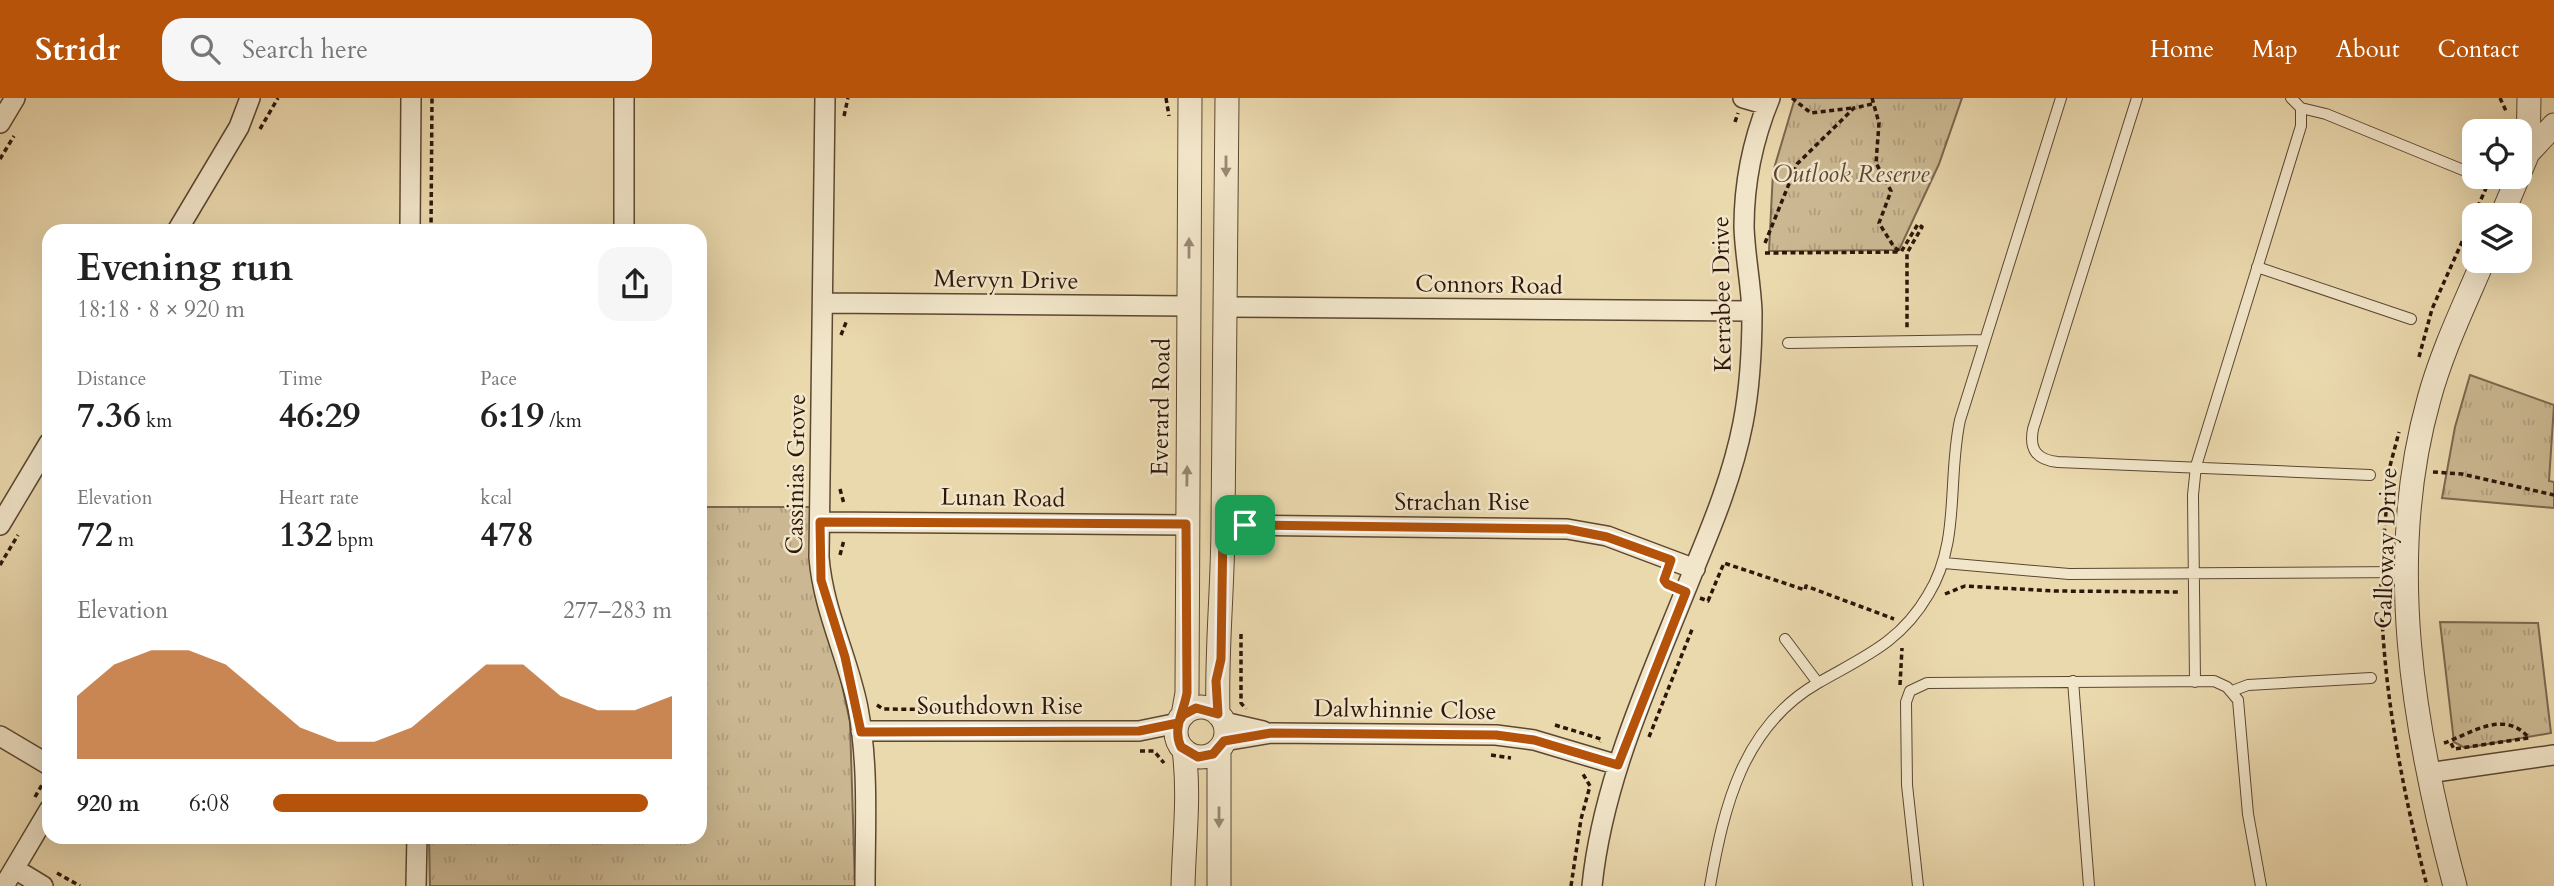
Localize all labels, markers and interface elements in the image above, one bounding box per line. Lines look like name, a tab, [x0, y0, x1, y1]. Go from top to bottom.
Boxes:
search box	[162, 18, 652, 81]
text: Stridr	[35, 27, 120, 72]
icon: search	[186, 30, 224, 68]
text: Search here	[242, 32, 368, 67]
text: Home	[2150, 33, 2214, 66]
text: Map	[2252, 33, 2298, 66]
text: About	[2336, 33, 2400, 66]
text: Contact	[2438, 33, 2519, 66]
map controls	[2462, 119, 2532, 273]
button: locate	[2462, 119, 2532, 189]
one-way arrow	[1220, 155, 1232, 177]
park label: Outlook Reserve	[1773, 158, 1930, 191]
button: layers	[2462, 203, 2532, 273]
street label: Kerrabee Drive	[1704, 216, 1740, 372]
one-way arrow	[1183, 237, 1195, 259]
text: Evening run	[77, 242, 293, 294]
button: share	[598, 247, 672, 321]
street label: Mervyn Drive	[933, 262, 1079, 298]
street label: Connors Road	[1415, 267, 1563, 303]
text: 18:18 · 8 × 920 m	[77, 294, 245, 325]
street label: Everard Road	[1143, 338, 1179, 476]
text: Distance	[77, 366, 146, 392]
text: Time	[279, 366, 323, 392]
text: Pace	[480, 366, 517, 392]
text: 7.36	[77, 392, 141, 440]
text: 46:29	[279, 392, 361, 440]
text: 6:19	[480, 392, 544, 440]
street label: Cassinias Grove	[778, 393, 814, 555]
text: km	[141, 408, 172, 434]
text: /km	[544, 408, 582, 434]
one-way arrow	[1181, 465, 1192, 487]
street label: Galloway Drive	[2367, 467, 2405, 629]
street label: Lunan Road	[940, 480, 1066, 516]
text: Elevation	[77, 485, 152, 511]
text: Heart rate	[279, 485, 359, 511]
text: kcal	[480, 485, 512, 511]
street label: Strachan Rise	[1394, 486, 1530, 519]
pin	[1215, 495, 1275, 555]
icon: arrive	[1226, 506, 1264, 544]
text: 72	[77, 511, 113, 559]
text: 132	[279, 511, 332, 559]
text: 478	[480, 511, 534, 559]
text: m	[113, 527, 134, 553]
text: bpm	[332, 527, 374, 553]
text: Elevation	[77, 595, 168, 626]
text: 277–283 m	[563, 595, 672, 626]
street label: Southdown Rise	[917, 690, 1083, 723]
street label: Dalwhinnie Close	[1313, 692, 1497, 728]
text: 920 m	[77, 788, 140, 819]
text: 6:08	[189, 788, 230, 819]
one-way arrow	[1213, 807, 1225, 829]

